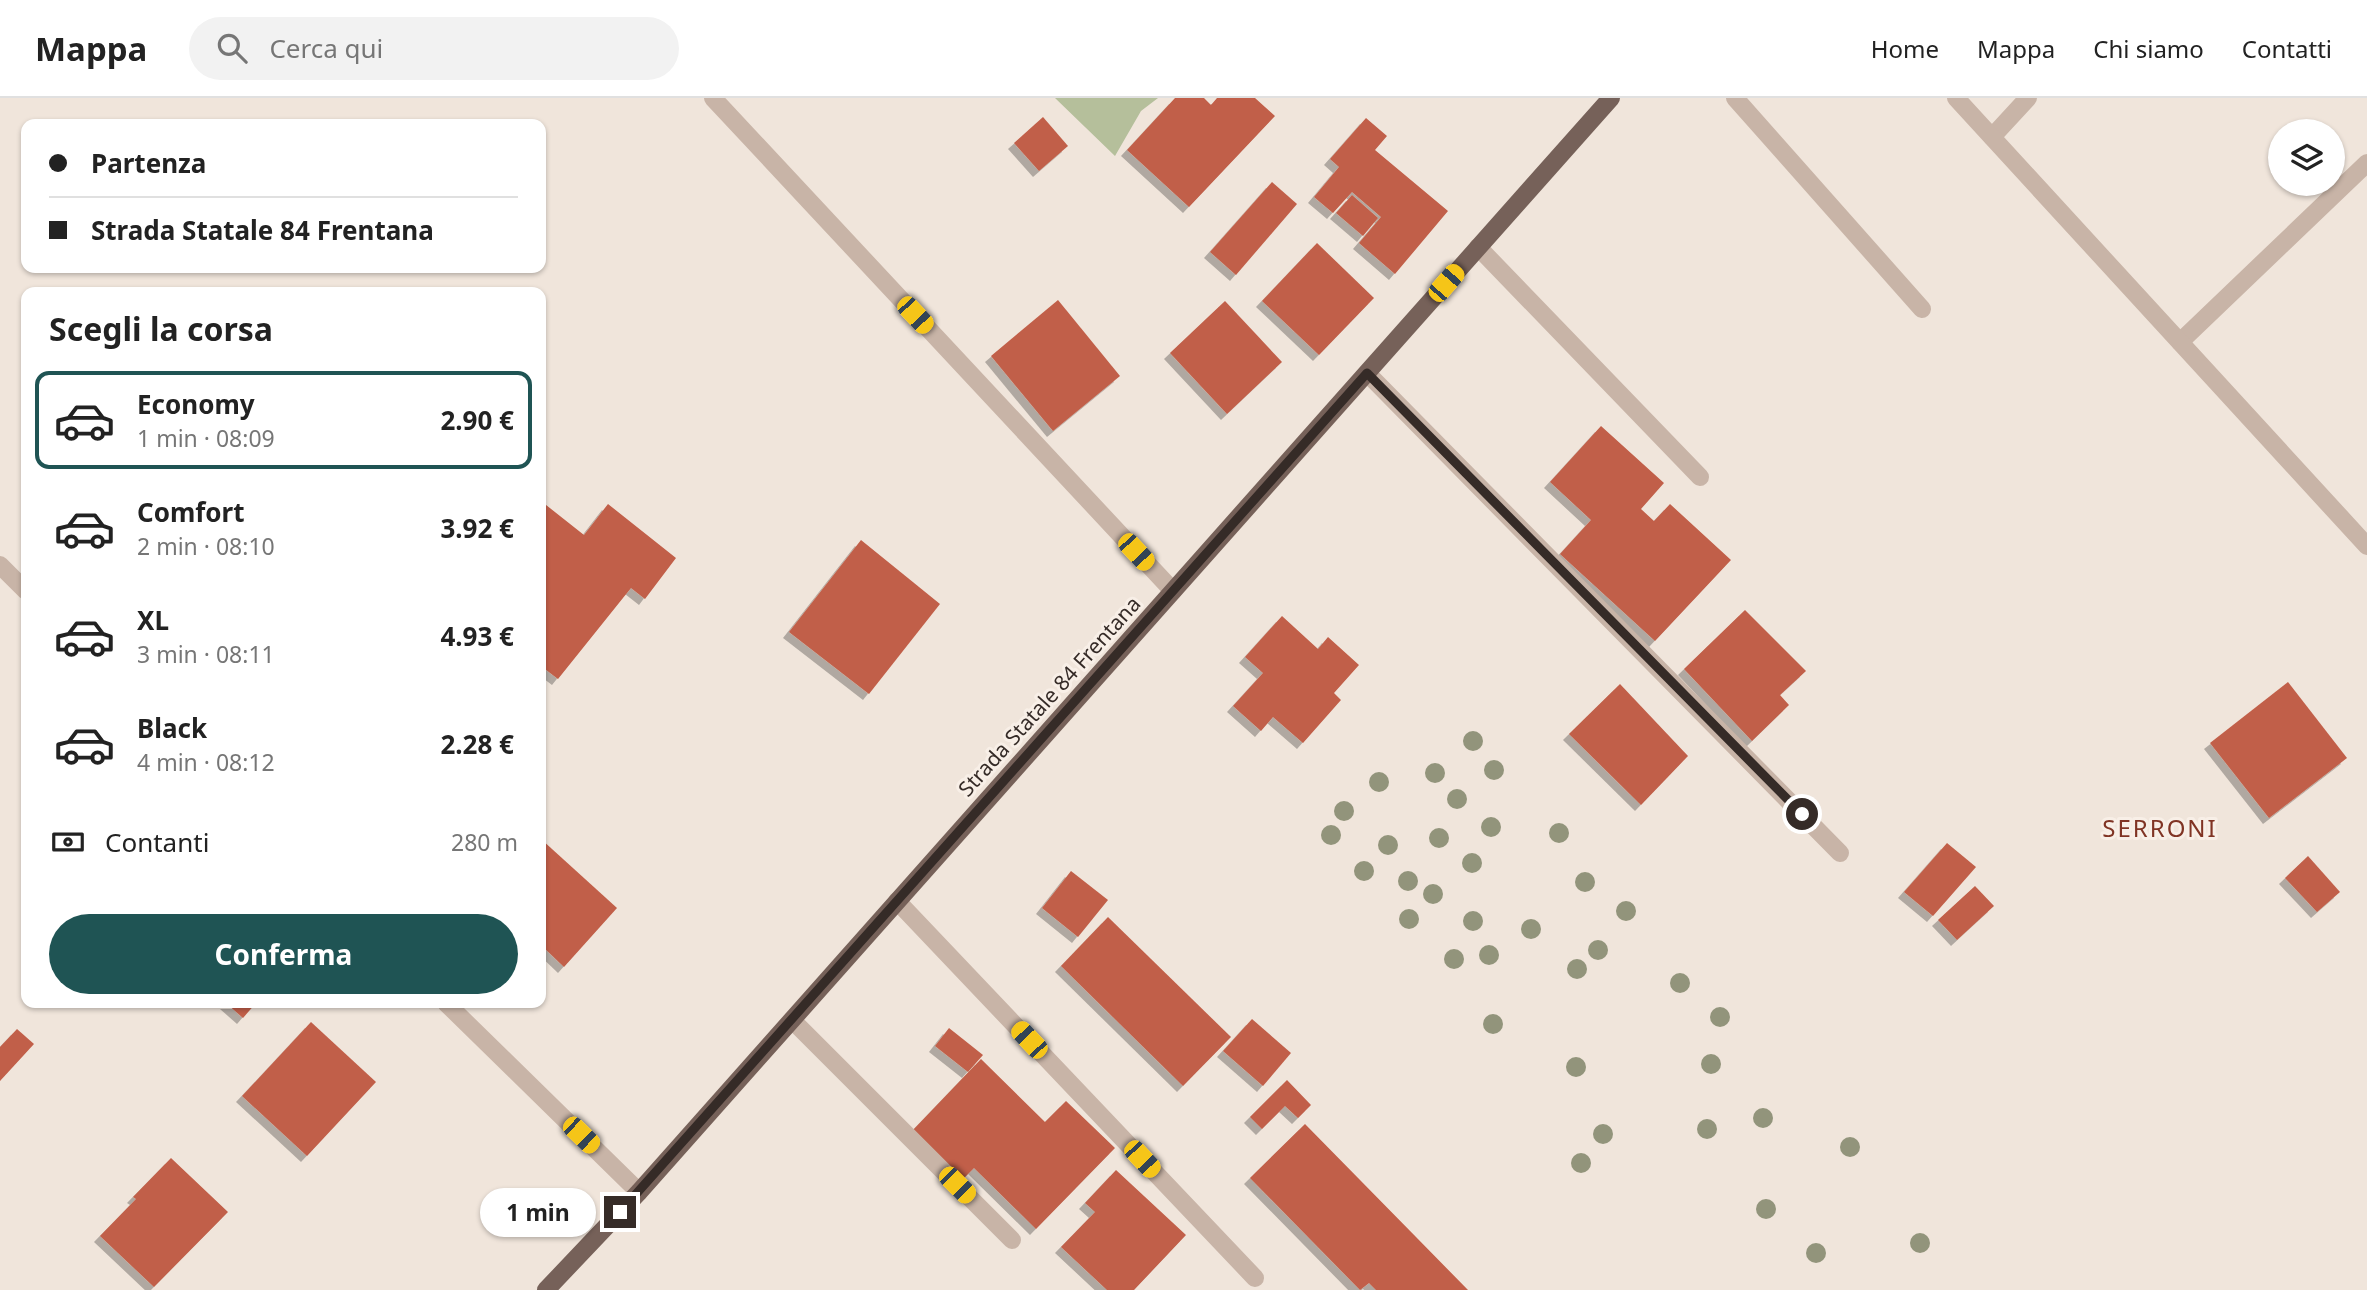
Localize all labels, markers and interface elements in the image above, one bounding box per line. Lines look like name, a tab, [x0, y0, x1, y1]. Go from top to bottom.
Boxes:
search box	[189, 17, 679, 80]
text: Mappa	[35, 26, 147, 71]
icon: search	[213, 29, 251, 67]
text: Cerca qui	[269, 30, 383, 66]
text: Home	[1871, 32, 1939, 65]
text: Mappa	[1977, 32, 2055, 65]
text: Chi siamo	[2093, 32, 2204, 65]
text: Contatti	[2242, 32, 2332, 65]
map controls	[2268, 119, 2345, 196]
button: layers	[2268, 119, 2345, 196]
text: Partenza	[91, 145, 206, 181]
text: Strada Statale 84 Frentana	[91, 212, 434, 248]
car	[1425, 260, 1468, 306]
car	[893, 292, 938, 338]
text: Scegli la corsa	[49, 307, 273, 350]
text: Economy	[137, 386, 255, 422]
icon: car	[53, 389, 116, 452]
text: 2.90 €	[440, 402, 514, 438]
text: 1 min · 08:09	[137, 422, 275, 454]
text: Comfort	[137, 494, 245, 530]
icon: car	[53, 497, 116, 560]
text: 3.92 €	[440, 510, 514, 546]
car	[1114, 529, 1159, 575]
text: 2 min · 08:10	[137, 530, 275, 562]
street label: Strada Statale 84 Frentana	[952, 590, 1146, 802]
text: XL	[137, 602, 169, 638]
icon: car	[53, 605, 116, 668]
text: 4.93 €	[440, 618, 514, 654]
text: 3 min · 08:11	[137, 638, 275, 670]
text: Black	[137, 710, 207, 746]
icon: car	[53, 713, 116, 776]
text: 2.28 €	[440, 726, 514, 762]
text: 4 min · 08:12	[137, 746, 275, 778]
route start	[1786, 798, 1818, 830]
district label: SERRONI	[2102, 811, 2218, 844]
icon: cash	[49, 823, 87, 861]
text: Contanti	[105, 824, 209, 860]
text: 280 m	[451, 826, 518, 858]
button: Conferma	[49, 914, 518, 994]
car	[1007, 1017, 1052, 1063]
car	[559, 1113, 604, 1157]
car	[1120, 1136, 1165, 1182]
car	[935, 1163, 980, 1207]
callout: 1 min	[480, 1188, 596, 1236]
text: 1 min	[506, 1196, 570, 1228]
route end	[604, 1196, 636, 1228]

